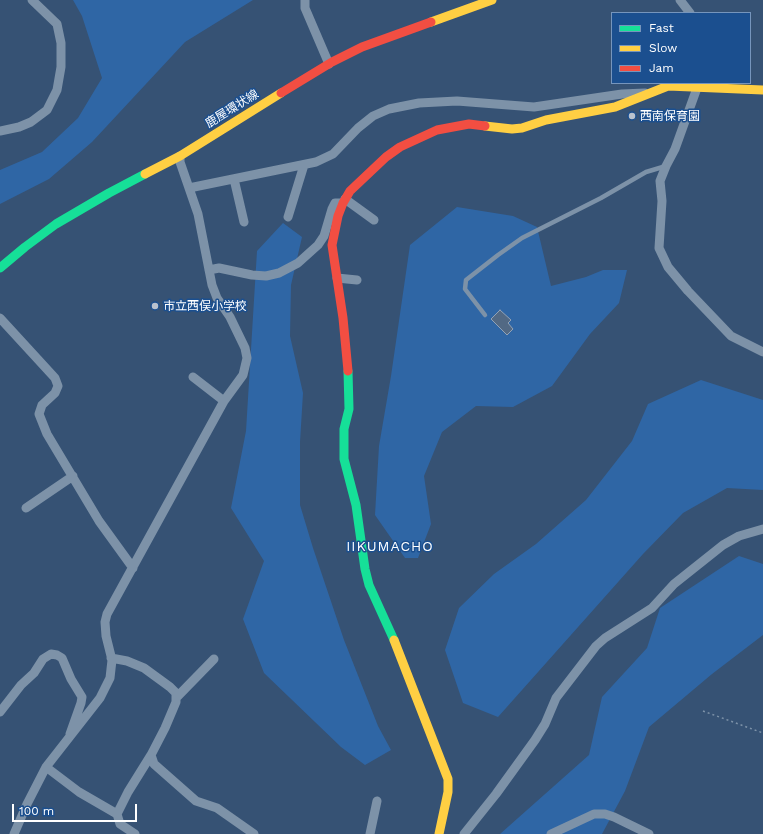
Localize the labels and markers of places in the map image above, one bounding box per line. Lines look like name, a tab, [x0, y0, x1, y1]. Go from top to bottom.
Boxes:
place label: 西南保育園	[640, 109, 700, 123]
marker: 西南保育園	[627, 111, 637, 121]
place label: 市立西俣小学校	[163, 299, 247, 313]
marker: 市立西俣小学校	[150, 301, 160, 311]

